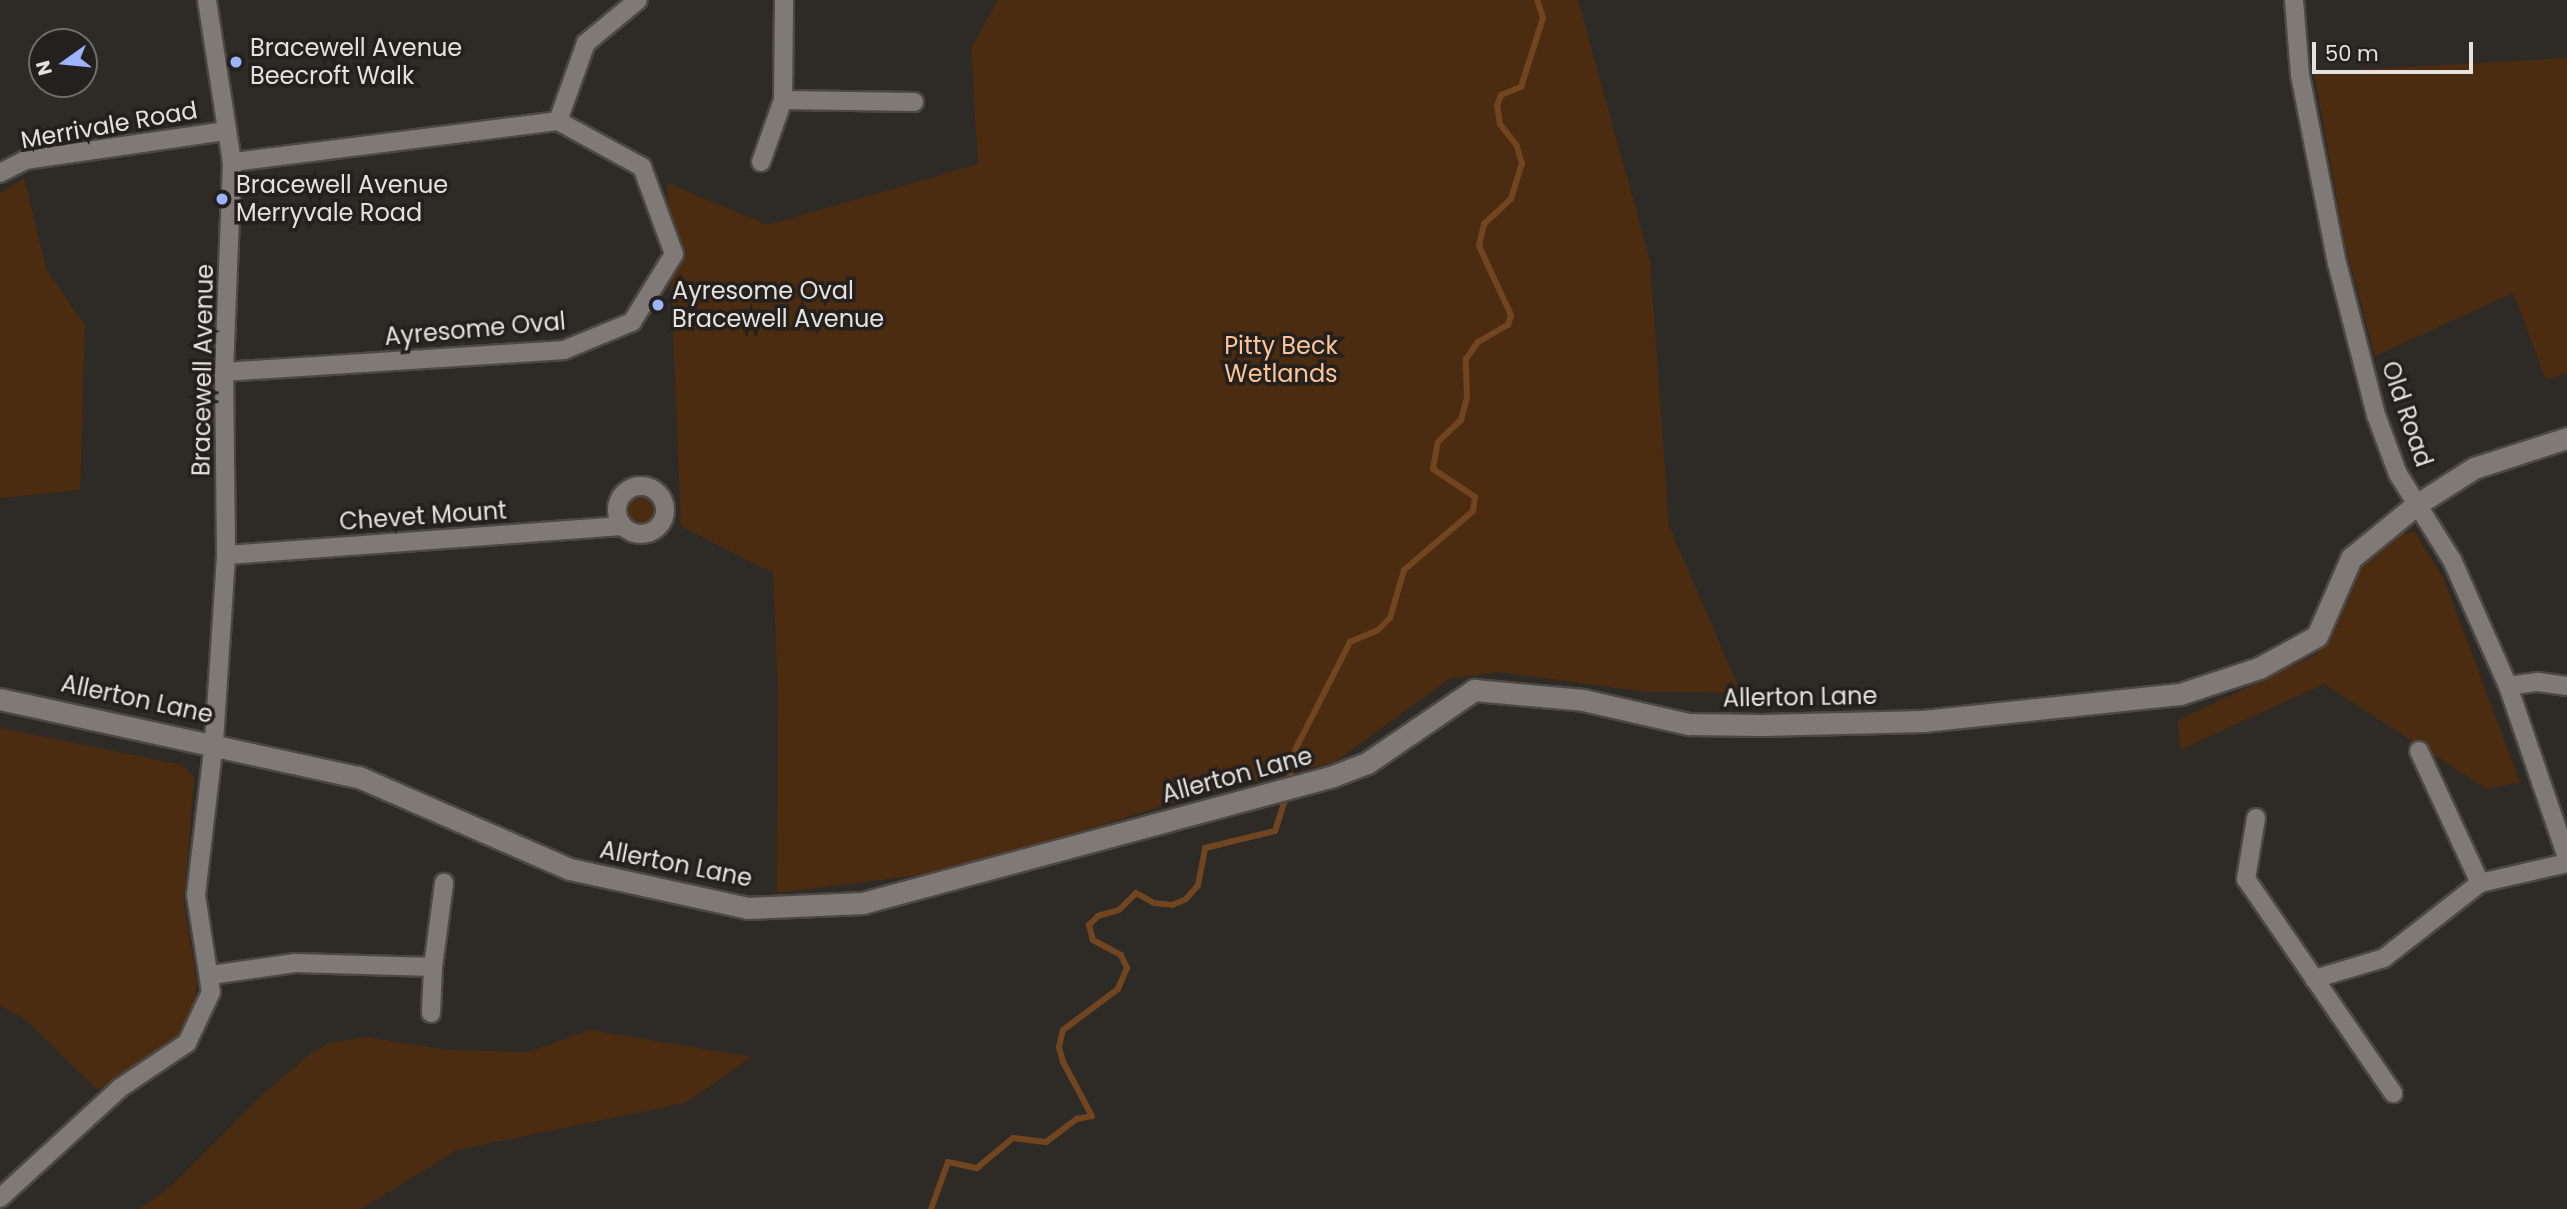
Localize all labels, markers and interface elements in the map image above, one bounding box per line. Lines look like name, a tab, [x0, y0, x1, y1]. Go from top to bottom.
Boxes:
north arrow	[28, 28, 98, 98]
scale bar	[2315, 28, 2476, 72]
place label: Bracewell Avenue Beecroft Walk	[250, 34, 462, 90]
text: 50 m	[2325, 39, 2379, 68]
marker: Bracewell Avenue Beecroft Walk	[228, 54, 244, 70]
text: N	[29, 58, 59, 78]
street label: Merrivale Road	[19, 95, 199, 155]
place label: Bracewell Avenue Merryvale Road	[236, 171, 448, 227]
marker: Bracewell Avenue Merryvale Road	[214, 191, 230, 207]
street label: Bracewell Avenue	[187, 264, 219, 476]
place label: Ayresome Oval Bracewell Avenue	[672, 277, 884, 333]
marker: Ayresome Oval Bracewell Avenue	[650, 297, 666, 313]
street label: Ayresome Oval	[383, 307, 567, 351]
park label: Pitty Beck Wetlands	[1224, 332, 1338, 388]
street label: Old Road	[2376, 357, 2438, 471]
street label: Chevet Mount	[338, 496, 508, 536]
street label: Allerton Lane	[58, 669, 216, 729]
street label: Allerton Lane	[1723, 681, 1877, 713]
street label: Allerton Lane	[1159, 741, 1315, 809]
street label: Allerton Lane	[597, 835, 755, 893]

